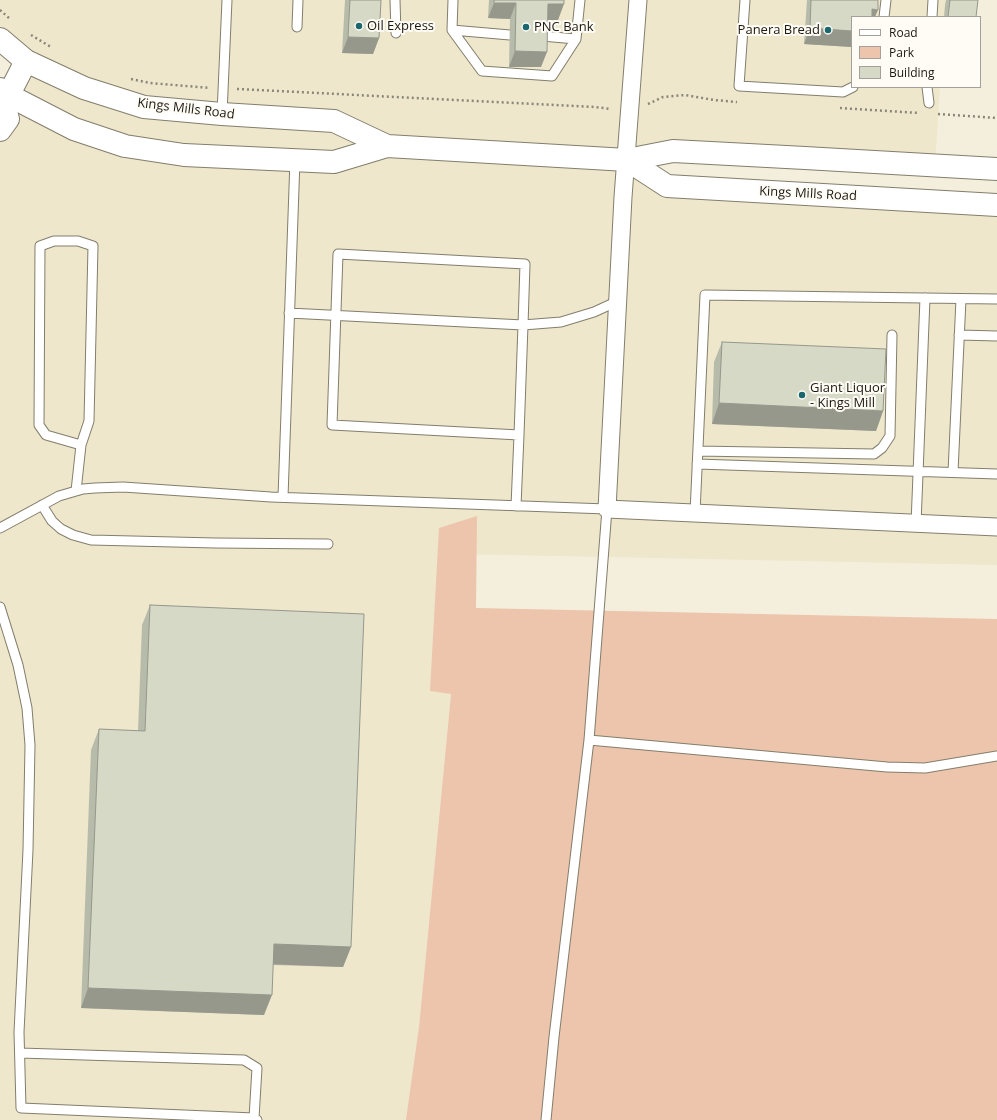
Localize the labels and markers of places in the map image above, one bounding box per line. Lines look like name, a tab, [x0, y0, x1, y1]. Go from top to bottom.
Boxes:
place label: Oil Express	[367, 18, 434, 34]
place label: PNC Bank	[534, 19, 594, 35]
marker: Oil Express	[354, 21, 364, 31]
marker: PNC Bank	[521, 22, 531, 32]
place label: Panera Bread	[738, 22, 820, 38]
marker: Panera Bread	[823, 25, 833, 35]
place label: Giant Liquor - Kings Mill	[810, 380, 885, 411]
marker: Giant Liquor - Kings Mill	[797, 390, 807, 400]

